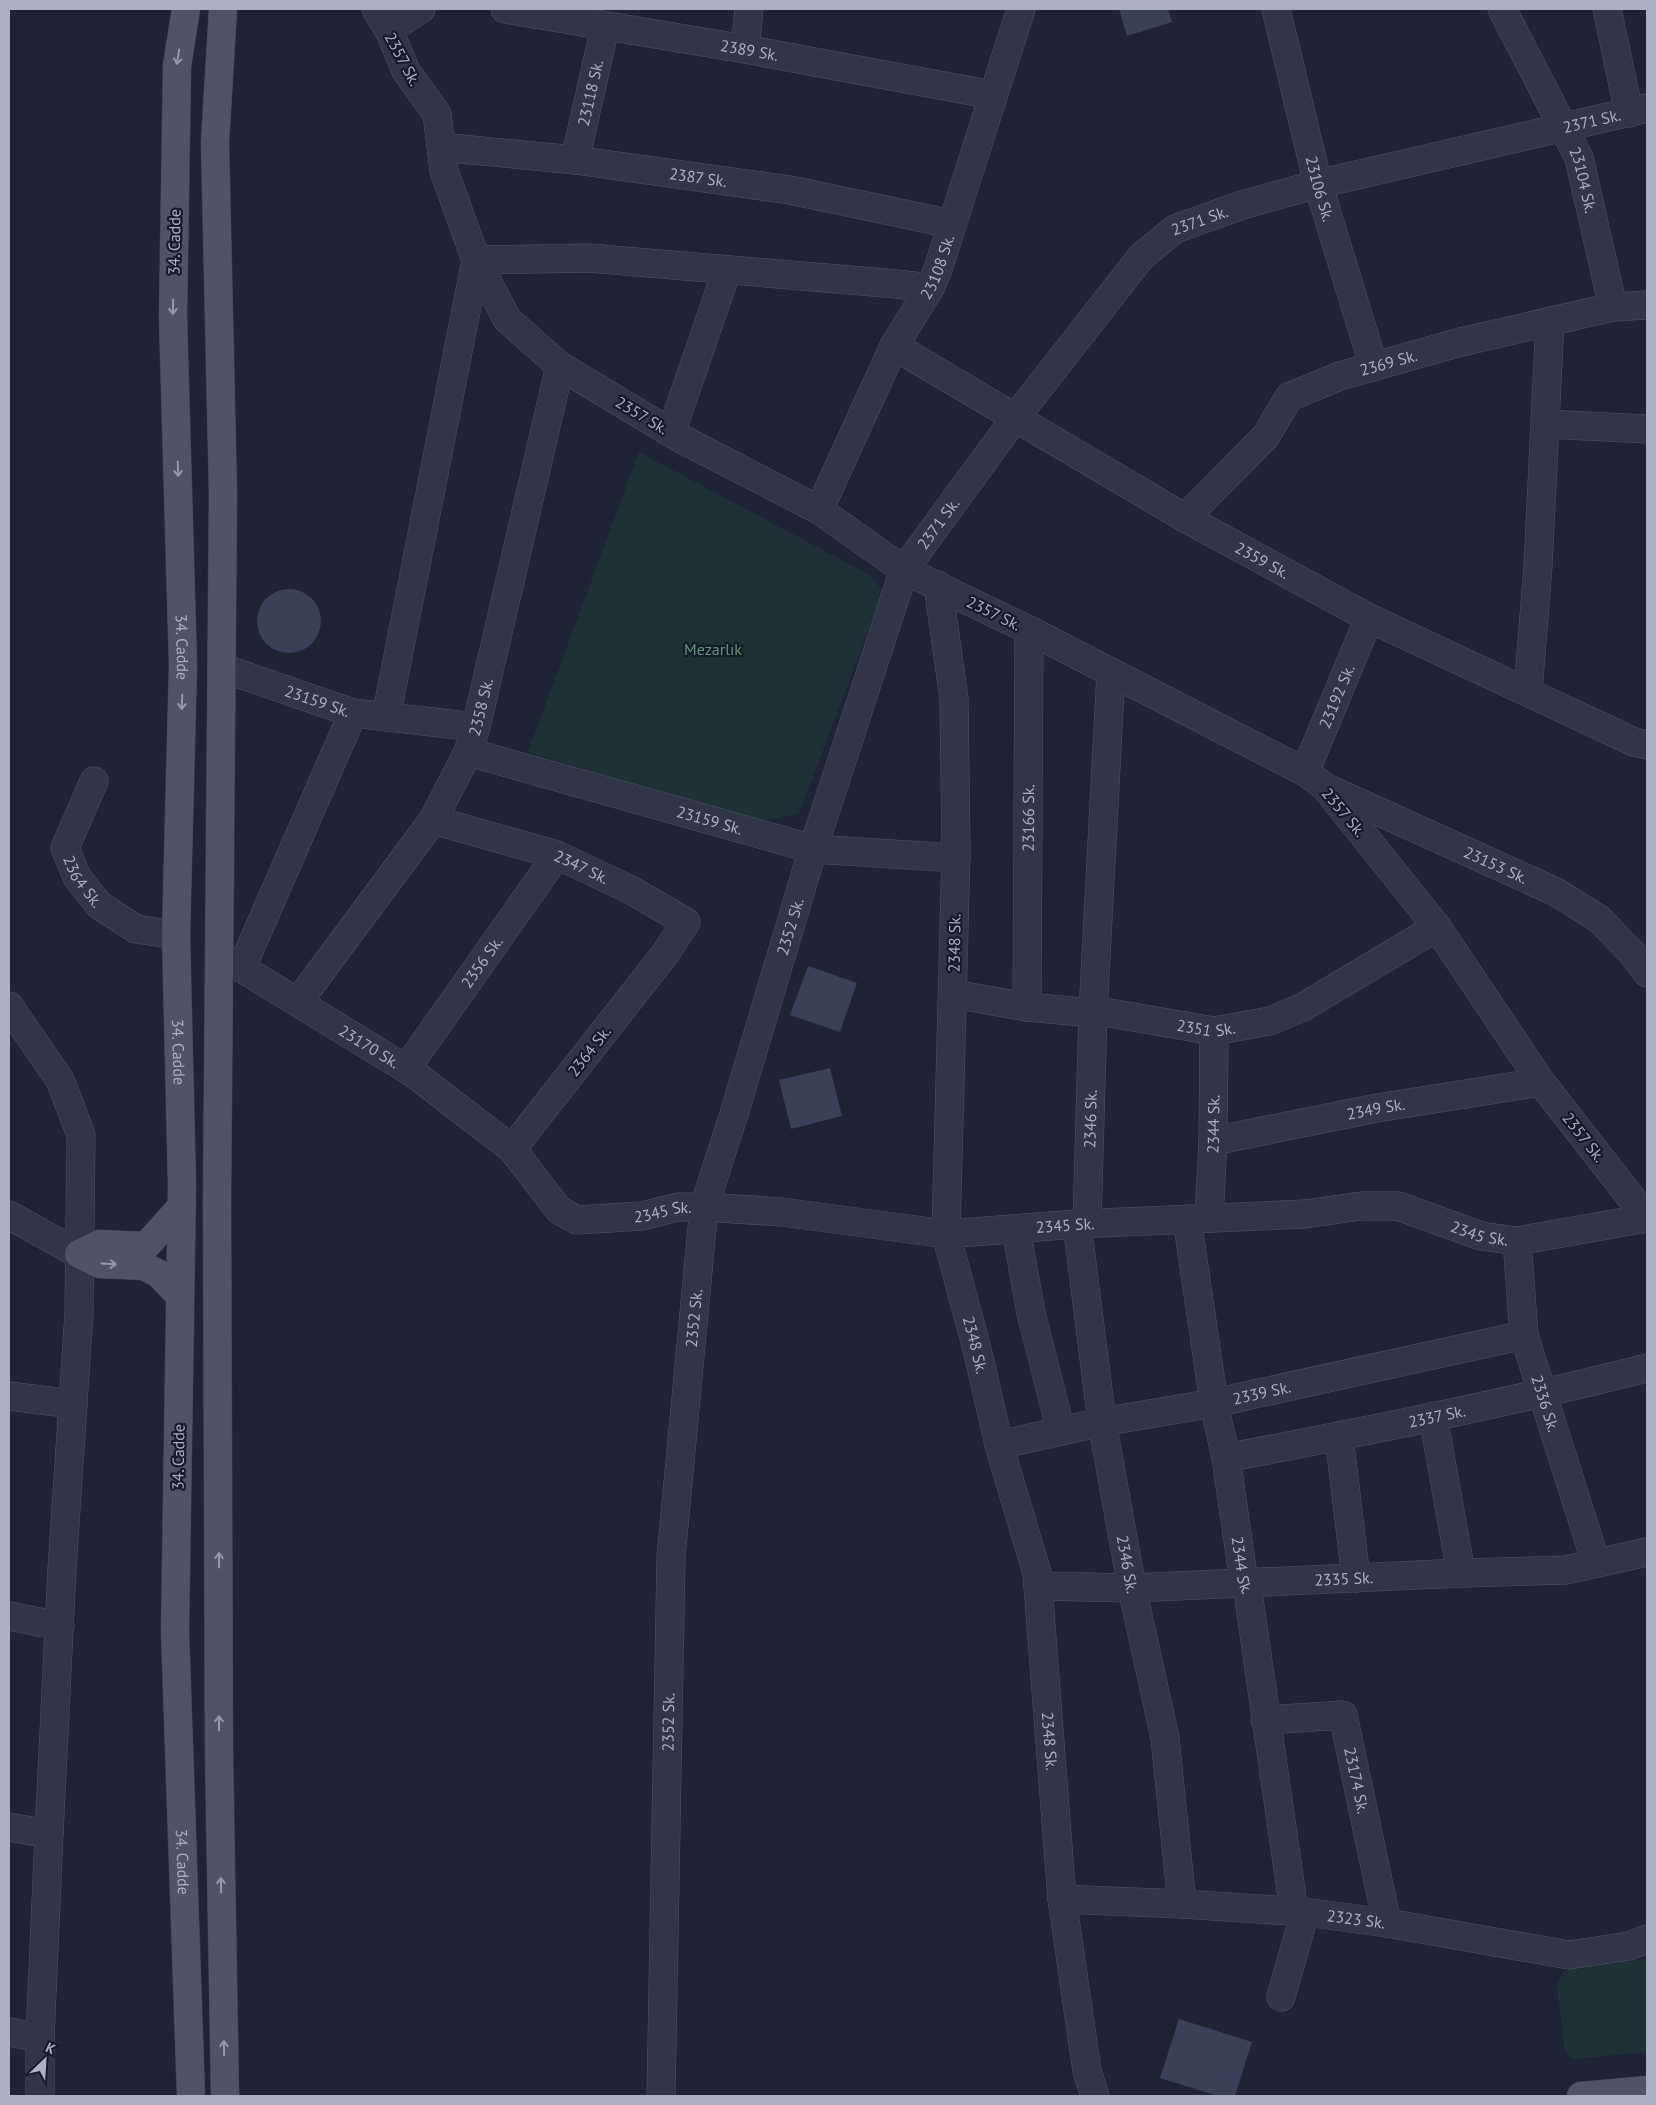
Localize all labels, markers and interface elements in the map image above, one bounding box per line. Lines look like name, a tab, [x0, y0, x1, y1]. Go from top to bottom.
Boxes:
street label: 2357 Sk.	[381, 29, 425, 89]
street label: 2389 Sk.	[719, 35, 780, 65]
one-way arrow	[173, 48, 183, 64]
street label: 23118 Sk.	[573, 58, 607, 128]
street label: 2371 Sk.	[1561, 104, 1623, 137]
street label: 23104 Sk.	[1565, 143, 1601, 215]
street label: 23106 Sk.	[1302, 154, 1339, 224]
street label: 2387 Sk.	[668, 163, 728, 191]
street label: 2371 Sk.	[1168, 201, 1230, 240]
street label: 34. Cadde	[163, 209, 185, 275]
street label: 23108 Sk.	[916, 232, 958, 303]
one-way arrow	[169, 298, 178, 314]
street label: 2369 Sk.	[1357, 345, 1419, 380]
street label: 2357 Sk.	[612, 392, 672, 438]
one-way arrow	[173, 461, 182, 477]
street label: 2371 Sk.	[913, 494, 963, 553]
street label: 2359 Sk.	[1232, 537, 1293, 583]
street label: 2357 Sk.	[964, 591, 1024, 635]
street label: 34. Cadde	[172, 614, 193, 680]
park label: Mezarlık	[684, 639, 742, 659]
street label: 23192 Sk.	[1314, 661, 1359, 731]
street label: 2358 Sk.	[464, 676, 497, 738]
street label: 23159 Sk.	[282, 680, 353, 721]
one-way arrow	[178, 693, 187, 709]
street label: 2357 Sk.	[1318, 783, 1370, 841]
street label: 23166 Sk.	[1018, 784, 1038, 852]
street label: 23159 Sk.	[674, 801, 745, 839]
street label: 23153 Sk.	[1461, 842, 1531, 888]
street label: 2347 Sk.	[551, 845, 612, 888]
street label: 2364 Sk.	[59, 852, 107, 912]
street label: 2352 Sk.	[772, 895, 808, 958]
street label: 2348 Sk.	[943, 913, 965, 973]
street label: 2356 Sk.	[456, 932, 507, 992]
street label: 2351 Sk.	[1175, 1015, 1237, 1041]
street label: 34. Cadde	[168, 1019, 190, 1085]
street label: 23170 Sk.	[335, 1020, 403, 1072]
street label: 2364 Sk.	[563, 1022, 615, 1080]
street label: 2346 Sk.	[1079, 1089, 1101, 1149]
street label: 2349 Sk.	[1345, 1094, 1406, 1124]
street label: 2344 Sk.	[1202, 1095, 1223, 1154]
street label: 2357 Sk.	[1558, 1108, 1610, 1166]
street label: 2345 Sk.	[633, 1197, 692, 1226]
street label: 2345 Sk.	[1035, 1213, 1095, 1237]
street label: 2345 Sk.	[1448, 1216, 1510, 1250]
one-way arrow	[101, 1260, 117, 1269]
street label: 2352 Sk.	[681, 1288, 706, 1348]
street label: 2348 Sk.	[959, 1314, 992, 1376]
street label: 2336 Sk.	[1527, 1372, 1564, 1434]
street label: 2339 Sk.	[1231, 1376, 1293, 1409]
street label: 2337 Sk.	[1406, 1400, 1467, 1432]
street label: 34. Cadde	[167, 1424, 189, 1490]
street label: 2346 Sk.	[1113, 1533, 1143, 1595]
street label: 2344 Sk.	[1227, 1535, 1258, 1595]
one-way arrow	[214, 1552, 224, 1568]
street label: 2335 Sk.	[1314, 1567, 1374, 1590]
street label: 2352 Sk.	[657, 1692, 678, 1752]
street label: 2348 Sk.	[1038, 1711, 1062, 1771]
one-way arrow	[214, 1715, 224, 1731]
street label: 23174 Sk.	[1340, 1745, 1374, 1816]
street label: 34. Cadde	[172, 1828, 194, 1895]
one-way arrow	[217, 1877, 226, 1893]
street label: 2323 Sk.	[1326, 1905, 1387, 1933]
north arrow	[20, 2035, 70, 2085]
text: K	[43, 2038, 59, 2058]
one-way arrow	[219, 2040, 229, 2056]

